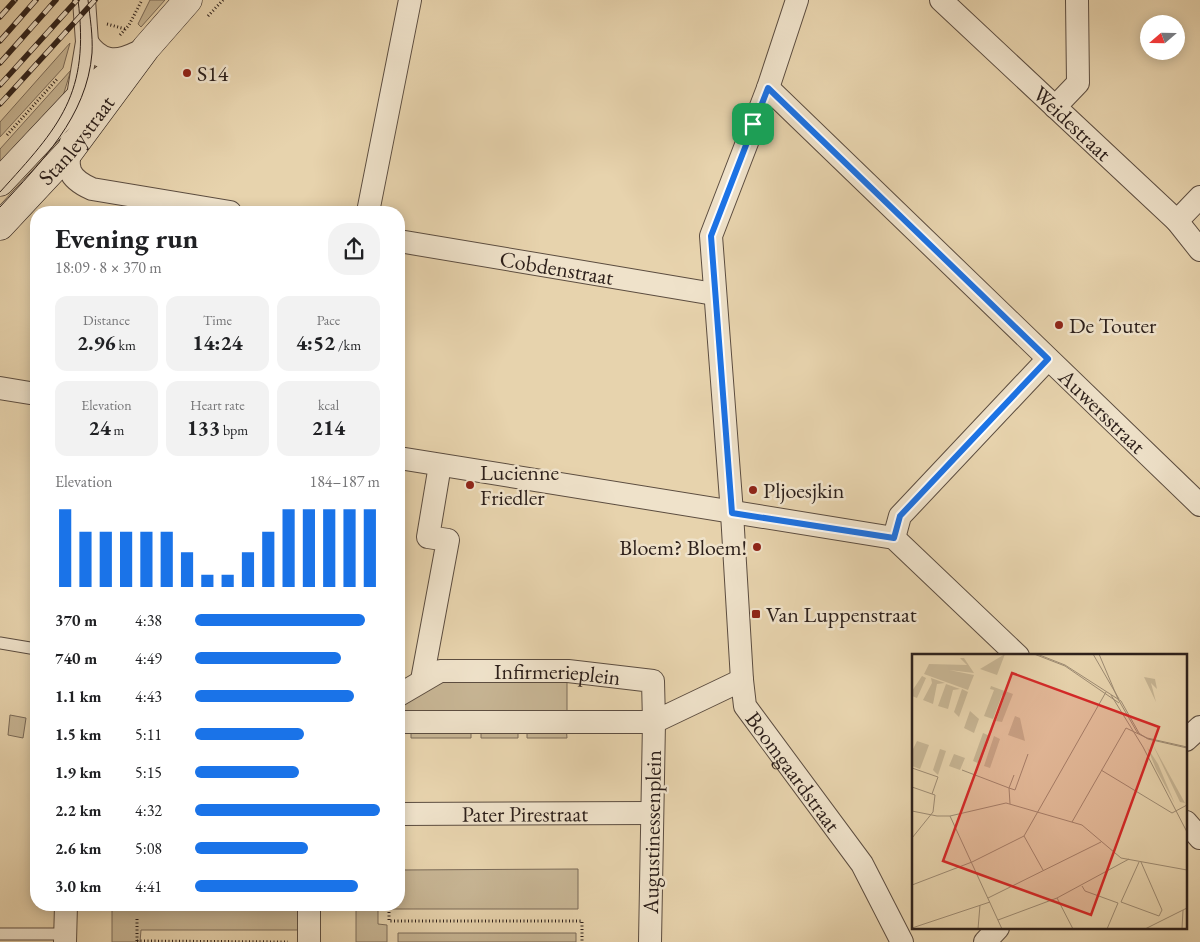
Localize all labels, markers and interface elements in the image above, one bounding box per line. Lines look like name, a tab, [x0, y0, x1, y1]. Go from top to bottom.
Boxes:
north arrow	[1140, 15, 1185, 60]
map controls	[1140, 15, 1185, 60]
place label: S14	[197, 59, 229, 88]
marker: S14	[181, 67, 193, 79]
street label: Weidestraat	[1027, 79, 1118, 167]
street label: Stanleystraat	[31, 89, 121, 191]
pin	[732, 103, 774, 145]
icon: arrive	[739, 110, 767, 138]
text: Evening run	[55, 220, 198, 256]
button: share	[328, 223, 380, 275]
street label: Cobdenstraat	[498, 244, 616, 291]
text: 18:09 · 8 × 370 m	[55, 257, 162, 278]
text: Distance	[83, 311, 130, 329]
text: Time	[203, 311, 232, 329]
text: Pace	[317, 311, 340, 329]
place label: De Touter	[1069, 311, 1157, 340]
marker: De Touter	[1053, 319, 1065, 331]
text: 2.96	[77, 329, 116, 356]
text: 14:24	[192, 329, 243, 356]
text: 4:52	[296, 329, 335, 356]
text: km	[116, 336, 136, 354]
text: /km	[335, 336, 361, 354]
street label: Auwersstraat	[1052, 362, 1152, 460]
text: Elevation	[81, 396, 132, 414]
text: Heart rate	[190, 396, 245, 414]
text: kcal	[318, 396, 339, 414]
text: 24	[89, 414, 111, 441]
text: 133	[187, 414, 220, 441]
text: 214	[312, 414, 345, 441]
text: m	[111, 421, 124, 439]
text: bpm	[220, 421, 248, 439]
place label: Lucienne Friedler	[480, 458, 560, 512]
text: Elevation	[55, 471, 113, 492]
text: 184–187 m	[309, 471, 380, 492]
place label: Pljoesjkin	[763, 476, 845, 505]
marker: Lucienne Friedler	[464, 479, 476, 491]
marker: Pljoesjkin	[747, 484, 759, 496]
place label: Bloem? Bloem!	[619, 533, 747, 562]
marker: Bloem? Bloem!	[751, 541, 763, 553]
place label: Van Luppenstraat	[766, 600, 917, 629]
marker: Van Luppenstraat	[750, 608, 762, 620]
text: 370 m	[55, 610, 97, 631]
text: 4:38	[135, 610, 162, 631]
text: 740 m	[55, 648, 97, 669]
text: 4:49	[135, 648, 162, 669]
inset map	[912, 654, 1188, 930]
street label: Infirmerieplein	[494, 657, 623, 692]
text: 1.1 km	[55, 686, 101, 707]
text: 4:43	[135, 686, 162, 707]
street label: Boomgaardstraat	[739, 705, 848, 838]
text: 1.5 km	[55, 724, 101, 745]
text: 5:11	[135, 724, 162, 745]
street label: Augustinessenplein	[636, 749, 668, 915]
text: 1.9 km	[55, 762, 101, 783]
text: 5:15	[135, 762, 162, 783]
street label: Pater Pirestraat	[462, 799, 588, 828]
text: 2.2 km	[55, 800, 101, 821]
text: 4:32	[135, 800, 162, 821]
text: 2.6 km	[55, 838, 101, 859]
text: 5:08	[135, 838, 162, 859]
text: 3.0 km	[55, 876, 101, 897]
text: 4:41	[135, 876, 162, 897]

